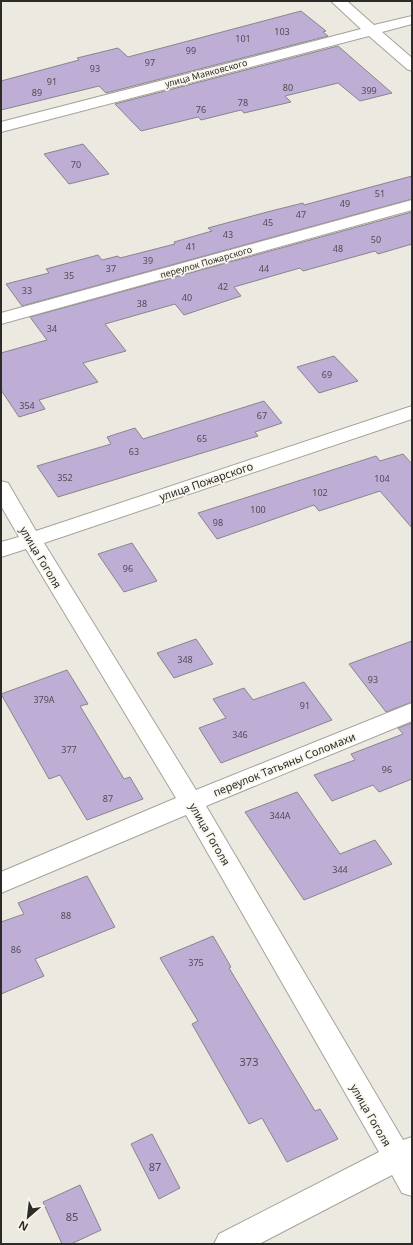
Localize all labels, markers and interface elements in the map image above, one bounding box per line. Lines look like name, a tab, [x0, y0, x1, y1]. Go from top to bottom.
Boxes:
house number: 103	[274, 25, 290, 38]
house number: 101	[235, 32, 251, 45]
house number: 99	[186, 44, 196, 57]
house number: 97	[145, 56, 155, 69]
street label: улица Маяковского	[163, 56, 249, 90]
house number: 93	[90, 62, 100, 75]
house number: 91	[47, 75, 57, 88]
house number: 80	[283, 81, 293, 94]
house number: 399	[361, 84, 377, 97]
house number: 89	[32, 86, 42, 99]
house number: 78	[238, 96, 248, 109]
house number: 76	[196, 103, 206, 116]
house number: 70	[71, 158, 81, 171]
house number: 51	[375, 187, 385, 200]
house number: 49	[340, 197, 350, 210]
house number: 47	[296, 208, 306, 221]
house number: 45	[263, 216, 273, 229]
house number: 43	[223, 228, 233, 241]
house number: 50	[371, 233, 381, 246]
house number: 41	[186, 240, 196, 253]
house number: 48	[333, 242, 343, 255]
street label: переулок Пожарского	[159, 243, 253, 281]
house number: 39	[143, 254, 153, 267]
house number: 37	[106, 262, 116, 275]
house number: 44	[259, 262, 269, 275]
house number: 35	[64, 269, 74, 282]
house number: 42	[218, 280, 228, 293]
house number: 33	[22, 284, 32, 297]
house number: 40	[182, 291, 192, 304]
house number: 38	[137, 297, 147, 310]
house number: 34	[47, 322, 57, 335]
house number: 69	[322, 368, 332, 381]
house number: 354	[19, 399, 35, 412]
house number: 67	[257, 409, 267, 422]
house number: 65	[197, 432, 207, 445]
house number: 63	[129, 445, 139, 458]
street label: улица Пожарского	[157, 458, 255, 504]
house number: 352	[57, 471, 73, 484]
house number: 104	[374, 472, 390, 485]
house number: 102	[312, 486, 328, 499]
house number: 100	[250, 503, 266, 516]
house number: 98	[213, 516, 223, 529]
street label: улица Гоголя	[17, 523, 65, 591]
house number: 96	[123, 562, 133, 575]
house number: 348	[177, 653, 193, 666]
house number: 93	[368, 673, 378, 686]
house number: 379А	[33, 693, 55, 706]
house number: 91	[300, 699, 310, 712]
house number: 346	[232, 728, 248, 741]
street label: переулок Татьяны Соломахи	[211, 729, 357, 799]
house number: 377	[61, 743, 77, 756]
house number: 96	[382, 763, 392, 776]
house number: 87	[103, 792, 113, 805]
street label: улица Гоголя	[186, 800, 234, 868]
house number: 344А	[269, 809, 291, 822]
house number: 344	[332, 863, 348, 876]
house number: 88	[61, 909, 71, 922]
house number: 86	[11, 943, 21, 956]
house number: 375	[188, 956, 204, 969]
house number: 373	[240, 1054, 258, 1069]
street label: улица Гоголя	[347, 1081, 395, 1149]
house number: 87	[149, 1159, 161, 1174]
north arrow	[8, 1197, 48, 1237]
house number: 85	[66, 1209, 78, 1224]
text: N	[16, 1218, 31, 1235]

